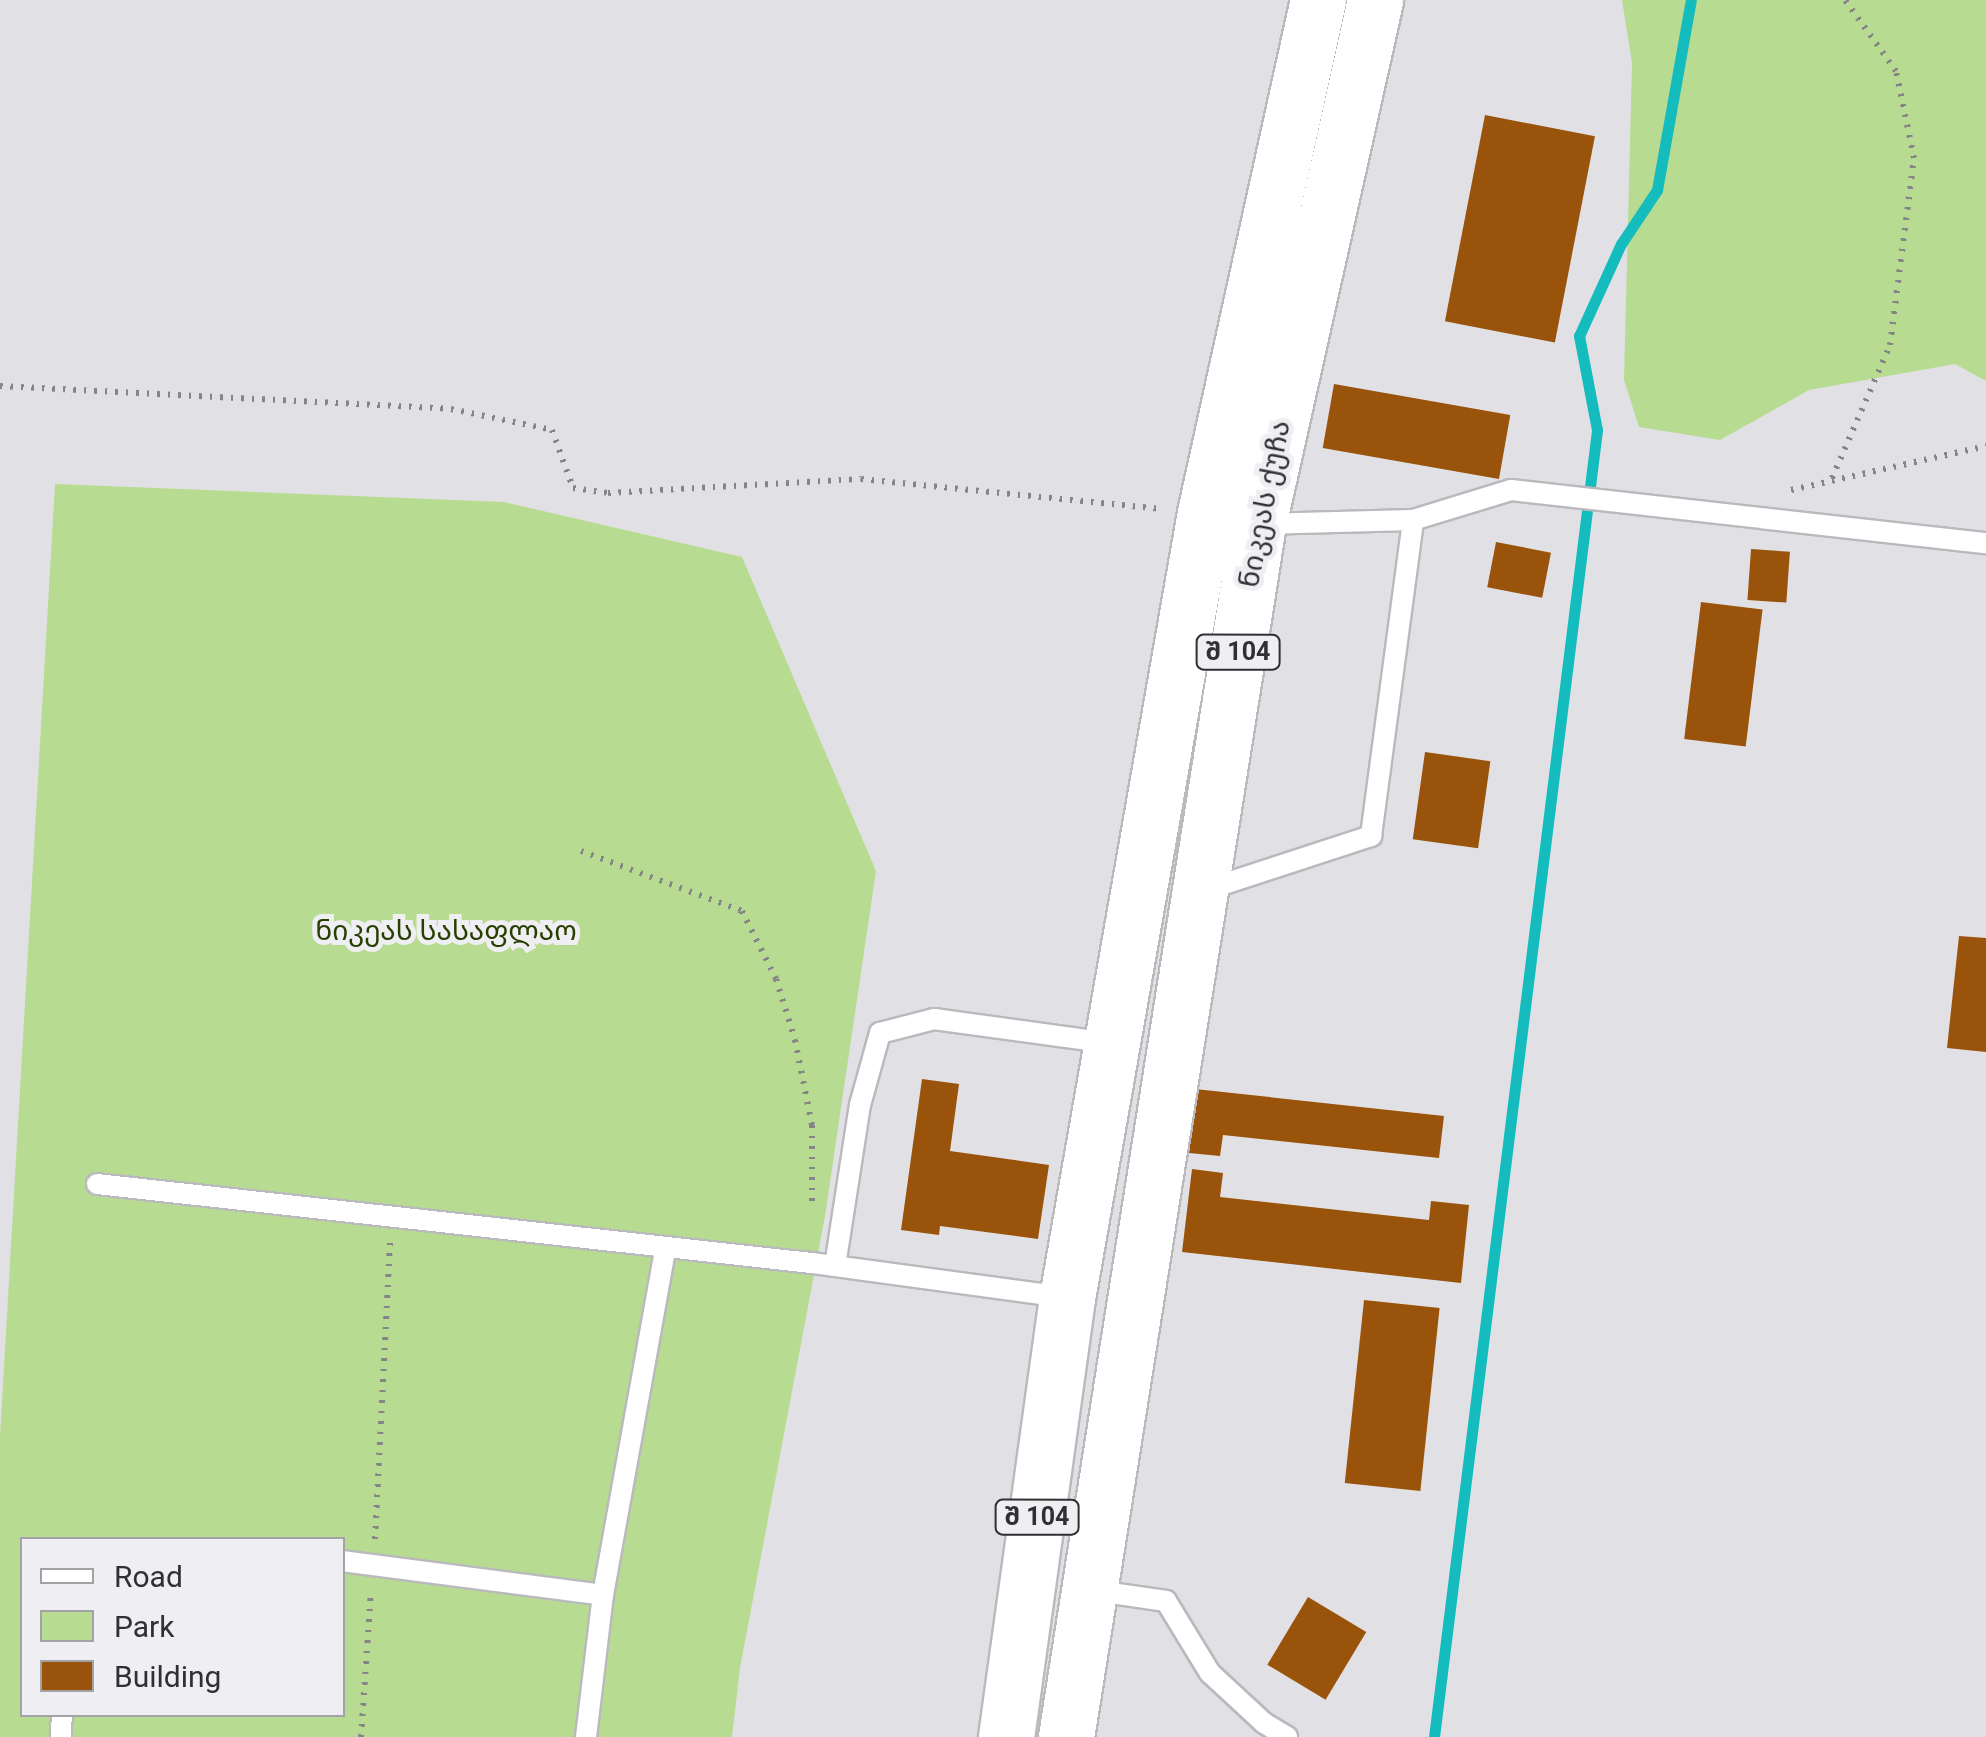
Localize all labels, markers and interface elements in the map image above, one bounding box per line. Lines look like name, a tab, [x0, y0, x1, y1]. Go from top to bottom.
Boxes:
street label: ნიკეას ქუჩა	[1232, 417, 1298, 591]
road number: შ 104	[1196, 632, 1280, 672]
park label: ნიკეას სასაფლაო	[315, 914, 577, 948]
road number: შ 104	[994, 1497, 1080, 1537]
legend	[20, 1537, 345, 1717]
text: Road	[114, 1559, 183, 1594]
text: Park	[114, 1609, 174, 1644]
text: Building	[114, 1659, 221, 1694]

